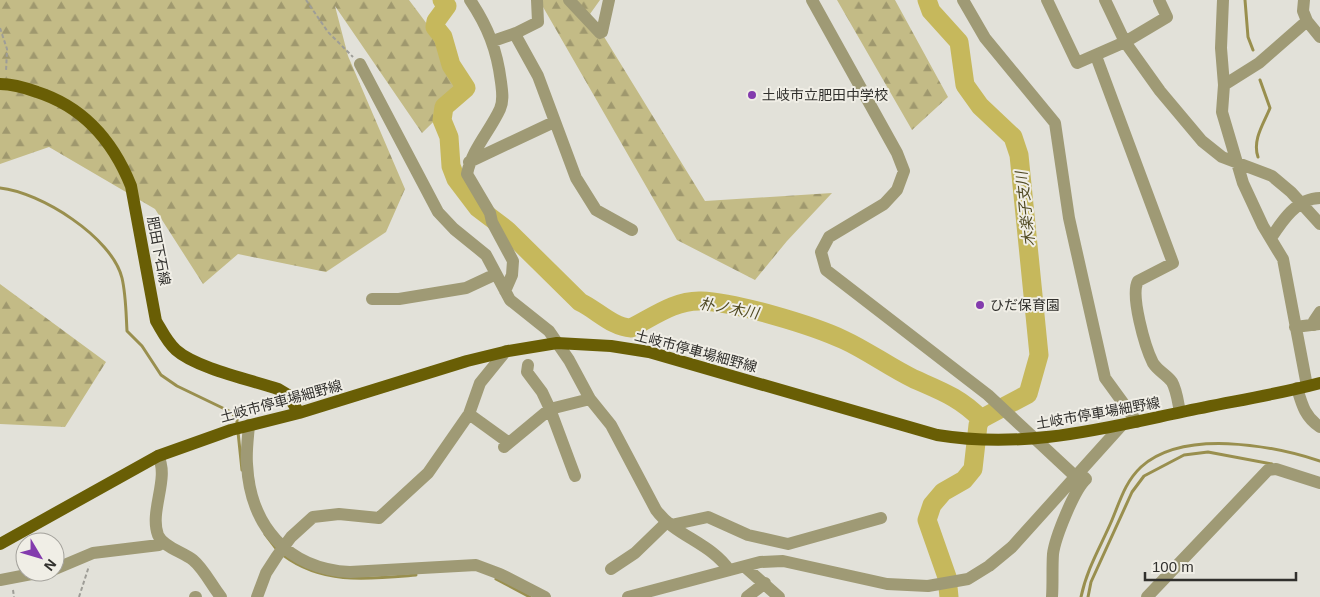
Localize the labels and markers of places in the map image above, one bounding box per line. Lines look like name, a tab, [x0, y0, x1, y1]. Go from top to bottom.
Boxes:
place label: 土岐市立肥田中学校	[762, 87, 888, 103]
marker: 土岐市立肥田中学校	[746, 89, 758, 101]
place label: ひだ保育園	[990, 297, 1060, 313]
marker: ひだ保育園	[974, 299, 986, 311]

